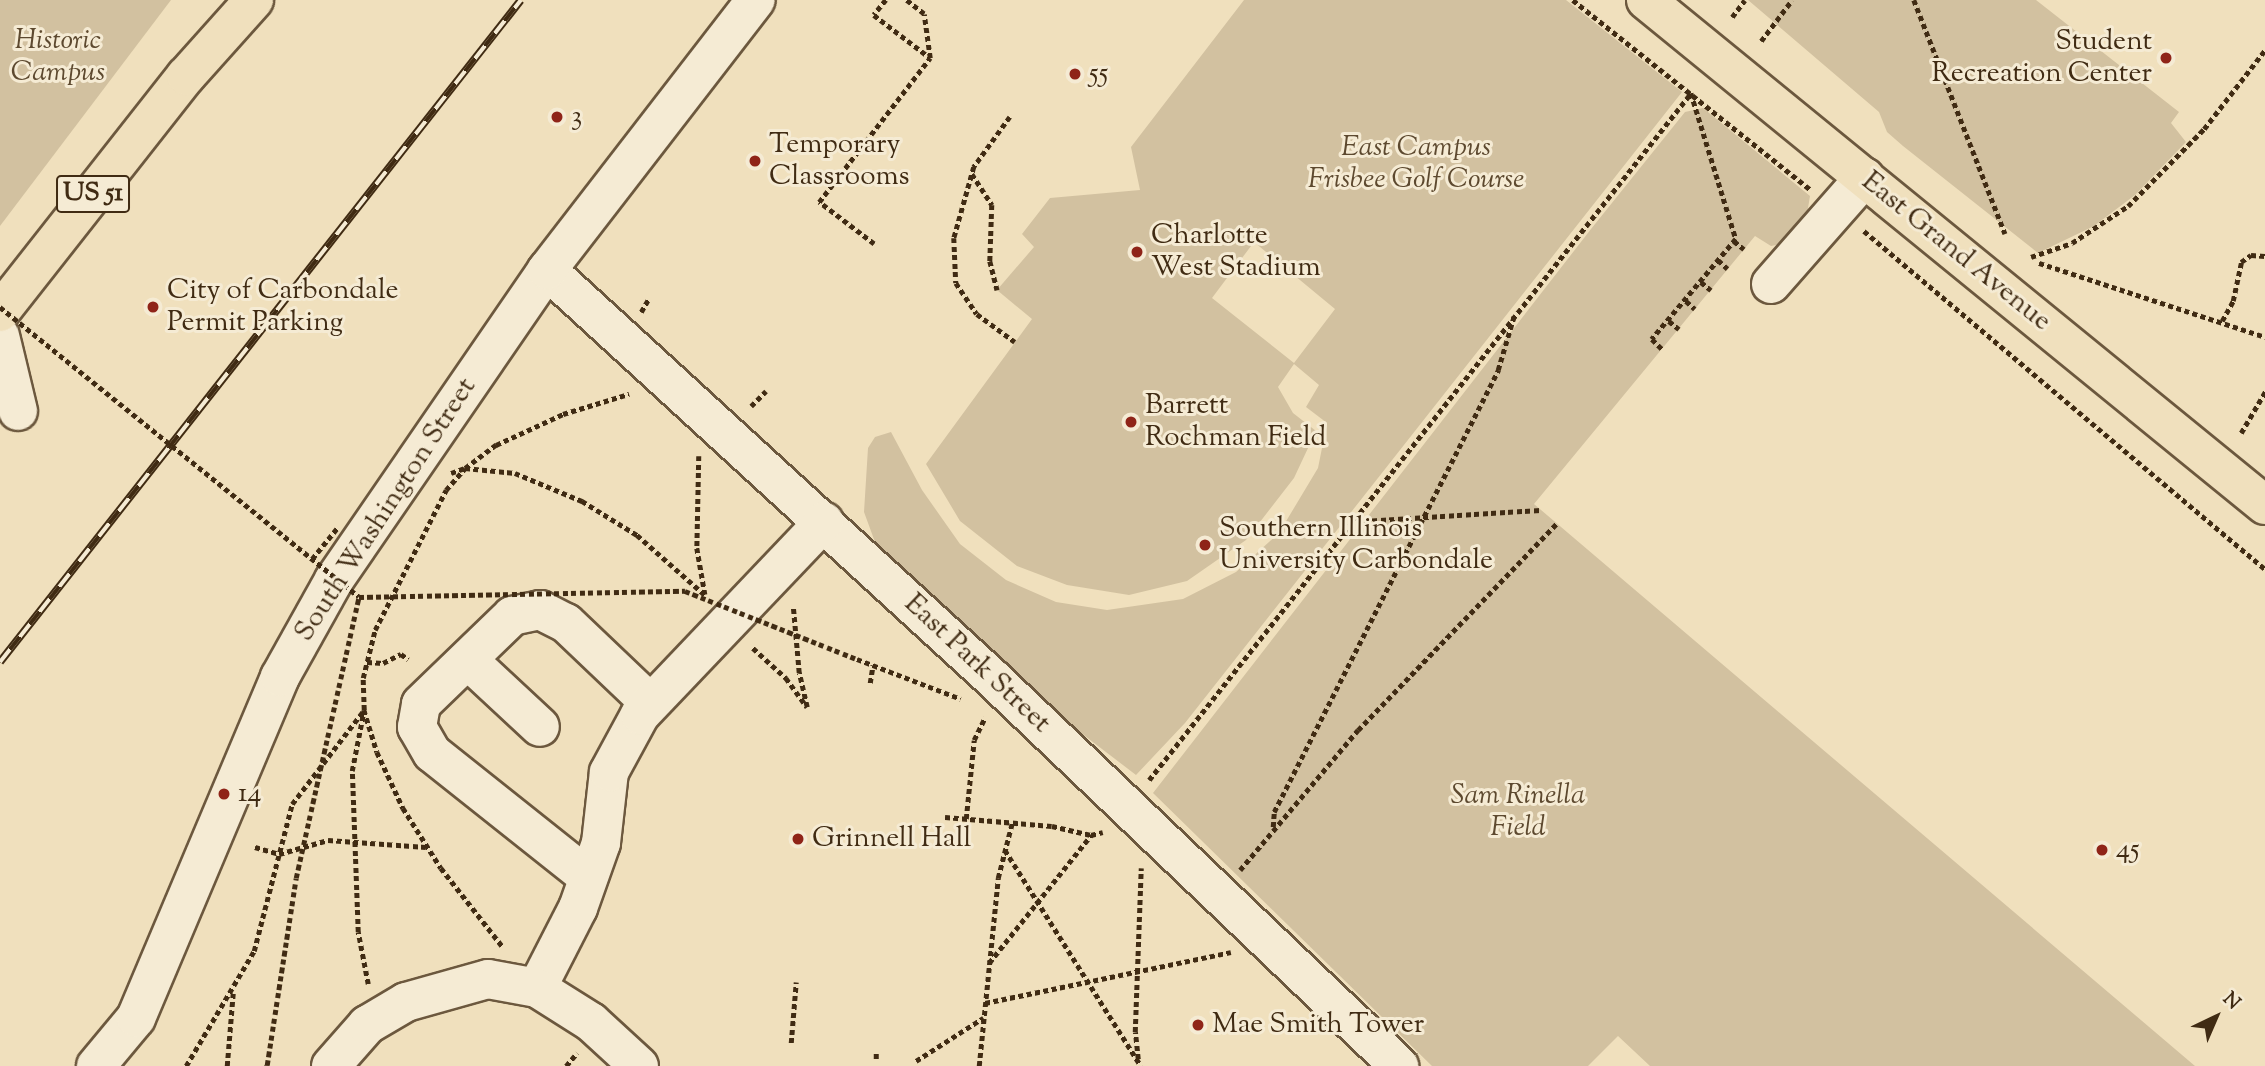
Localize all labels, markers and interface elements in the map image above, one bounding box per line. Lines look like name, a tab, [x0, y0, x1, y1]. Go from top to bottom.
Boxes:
park label: Historic Campus	[11, 24, 105, 90]
place label: Student Recreation Center	[1931, 25, 2152, 91]
marker: Student Recreation Center	[2158, 50, 2174, 66]
place label: 55	[1089, 57, 1108, 91]
marker: 55	[1067, 66, 1083, 82]
place label: 3	[571, 100, 582, 134]
marker: 3	[549, 109, 565, 125]
place label: Temporary Classrooms	[769, 128, 910, 194]
park label: East Campus Frisbee Golf Course	[1308, 131, 1524, 197]
marker: Temporary Classrooms	[747, 153, 763, 169]
street label: East Grand Avenue	[1854, 165, 2058, 339]
road number: US 51	[55, 172, 132, 216]
place label: Charlotte West Stadium	[1151, 219, 1321, 285]
marker: Charlotte West Stadium	[1129, 244, 1145, 260]
place label: City of Carbondale Permit Parking	[167, 274, 399, 340]
marker: City of Carbondale Permit Parking	[145, 299, 161, 315]
street label: South Washington Street	[288, 372, 484, 648]
place label: Barrett Rochman Field	[1145, 389, 1326, 455]
marker: Barrett Rochman Field	[1123, 414, 1139, 430]
place label: Southern Illinois University Carbondale	[1219, 512, 1493, 578]
marker: Southern Illinois University Carbondale	[1197, 537, 1213, 553]
street label: East Park Street	[897, 588, 1057, 740]
place label: 14	[238, 777, 262, 811]
park label: Sam Rinella Field	[1451, 779, 1585, 845]
marker: 14	[216, 786, 232, 802]
place label: Grinnell Hall	[812, 822, 971, 856]
marker: Grinnell Hall	[790, 831, 806, 847]
place label: 45	[2116, 833, 2140, 867]
marker: 45	[2094, 842, 2110, 858]
north arrow	[2181, 982, 2251, 1052]
text: N	[2216, 987, 2246, 1017]
place label: Mae Smith Tower	[1212, 1008, 1424, 1042]
marker: Mae Smith Tower	[1190, 1017, 1206, 1033]

